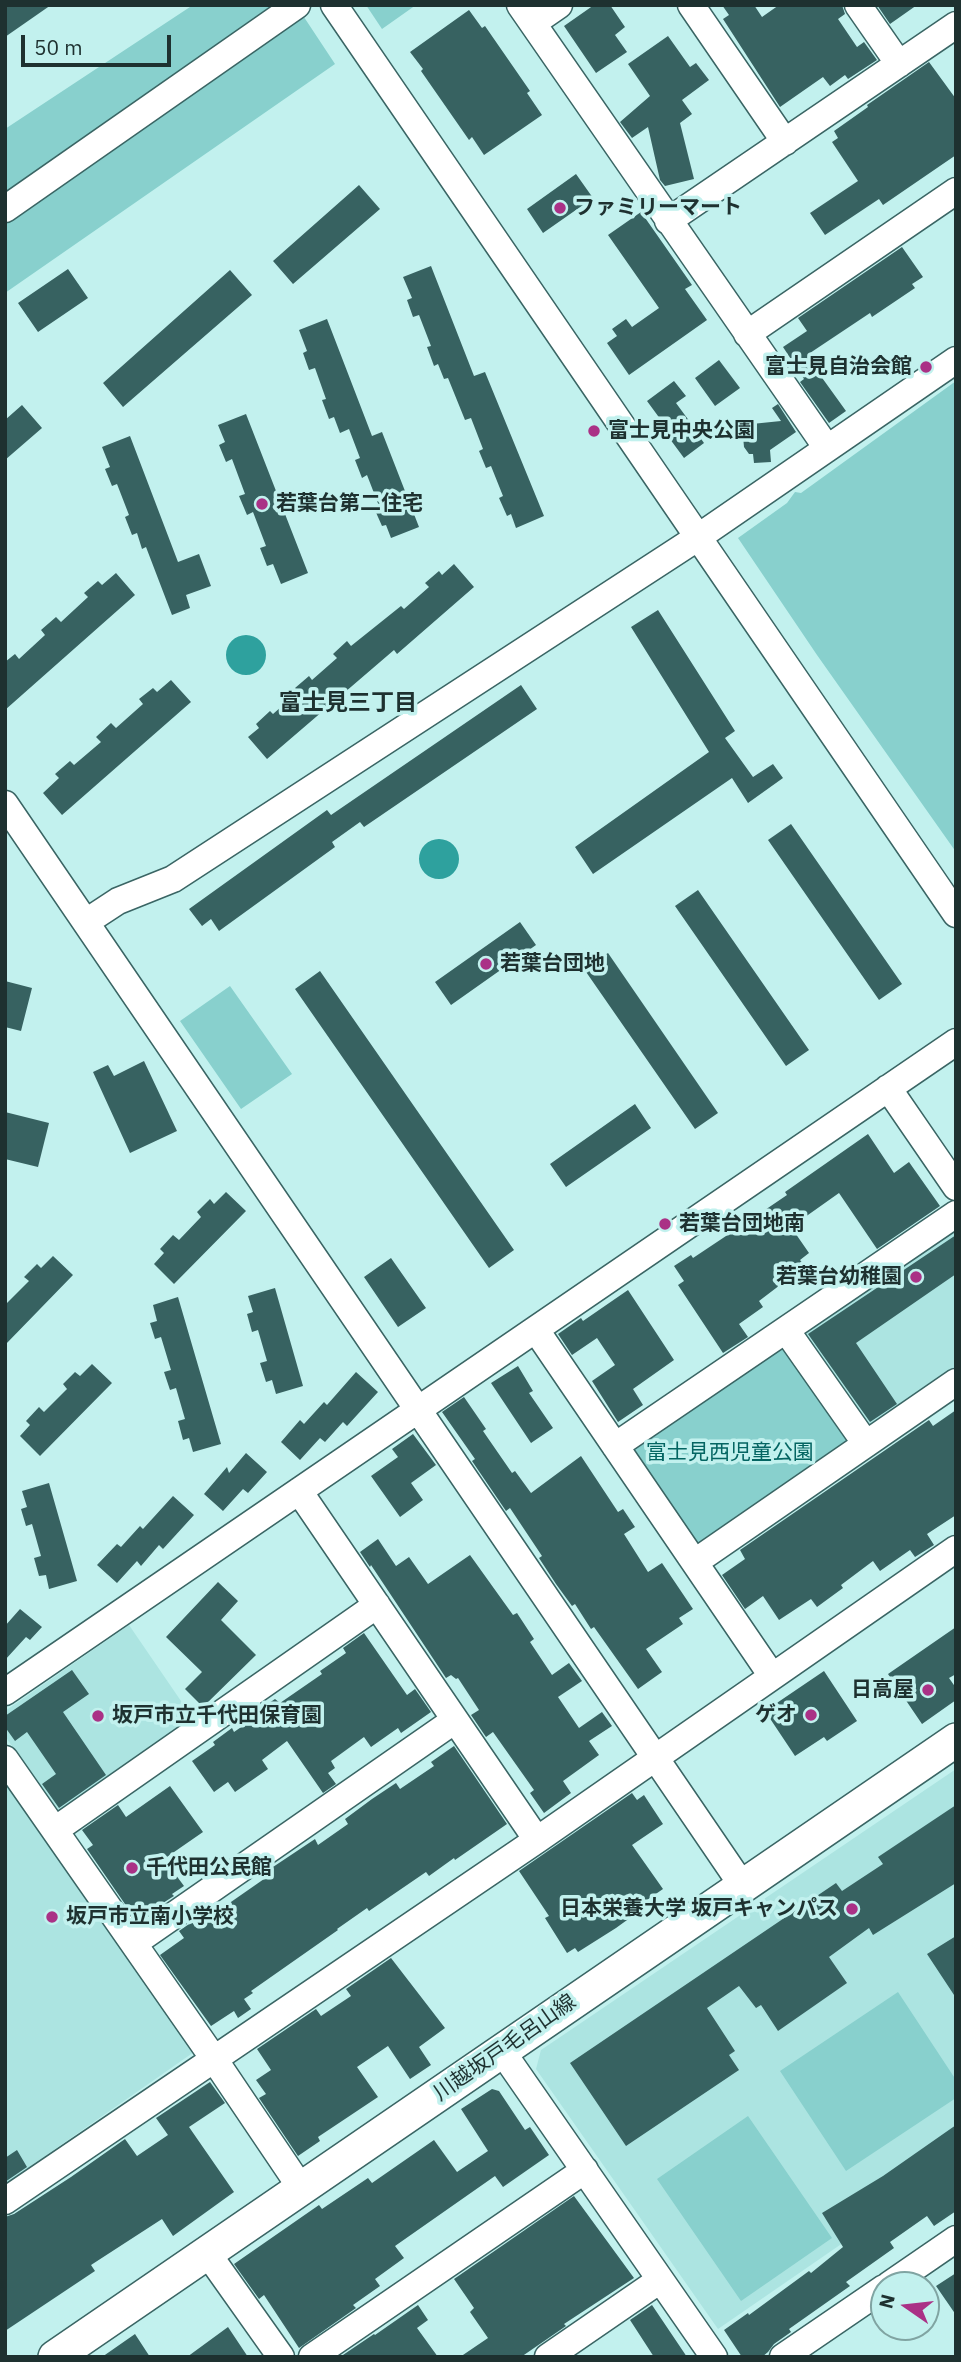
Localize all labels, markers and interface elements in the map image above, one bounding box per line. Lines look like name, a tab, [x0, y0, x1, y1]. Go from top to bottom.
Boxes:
scale bar	[24, 21, 175, 65]
text: 50 m	[34, 33, 83, 61]
place label: ファミリーマート	[574, 195, 742, 221]
marker: ファミリーマート	[552, 200, 568, 216]
place label: 富士見自治会館	[765, 354, 912, 380]
marker: 富士見自治会館	[918, 359, 934, 375]
place label: 富士見中央公園	[608, 418, 755, 444]
marker: 富士見中央公園	[586, 423, 602, 439]
place label: 若葉台第二住宅	[276, 491, 423, 517]
marker: 若葉台第二住宅	[254, 496, 270, 512]
district label: 富士見三丁目	[279, 689, 417, 717]
place label: 若葉台団地	[500, 951, 605, 977]
marker: 若葉台団地	[478, 956, 494, 972]
place label: 若葉台団地南	[679, 1211, 805, 1237]
marker: 若葉台団地南	[657, 1216, 673, 1232]
place label: 若葉台幼稚園	[776, 1264, 902, 1290]
marker: 若葉台幼稚園	[908, 1269, 924, 1285]
park label: 富士見西児童公園	[646, 1440, 814, 1466]
place label: 日高屋	[851, 1677, 914, 1703]
marker: 日高屋	[920, 1682, 936, 1698]
place label: ゲオ	[755, 1702, 797, 1728]
place label: 坂戸市立千代田保育園	[112, 1703, 322, 1729]
marker: ゲオ	[803, 1707, 819, 1723]
marker: 坂戸市立千代田保育園	[90, 1708, 106, 1724]
place label: 千代田公民館	[146, 1855, 272, 1881]
marker: 千代田公民館	[124, 1860, 140, 1876]
place label: 日本栄養大学 坂戸キャンパス	[560, 1896, 838, 1922]
marker: 日本栄養大学 坂戸キャンパス	[844, 1901, 860, 1917]
place label: 坂戸市立南小学校	[66, 1904, 234, 1930]
marker: 坂戸市立南小学校	[44, 1909, 60, 1925]
street label: 川越坂戸毛呂山線	[429, 1989, 581, 2107]
north arrow	[870, 2271, 940, 2341]
text: N	[873, 2292, 900, 2311]

